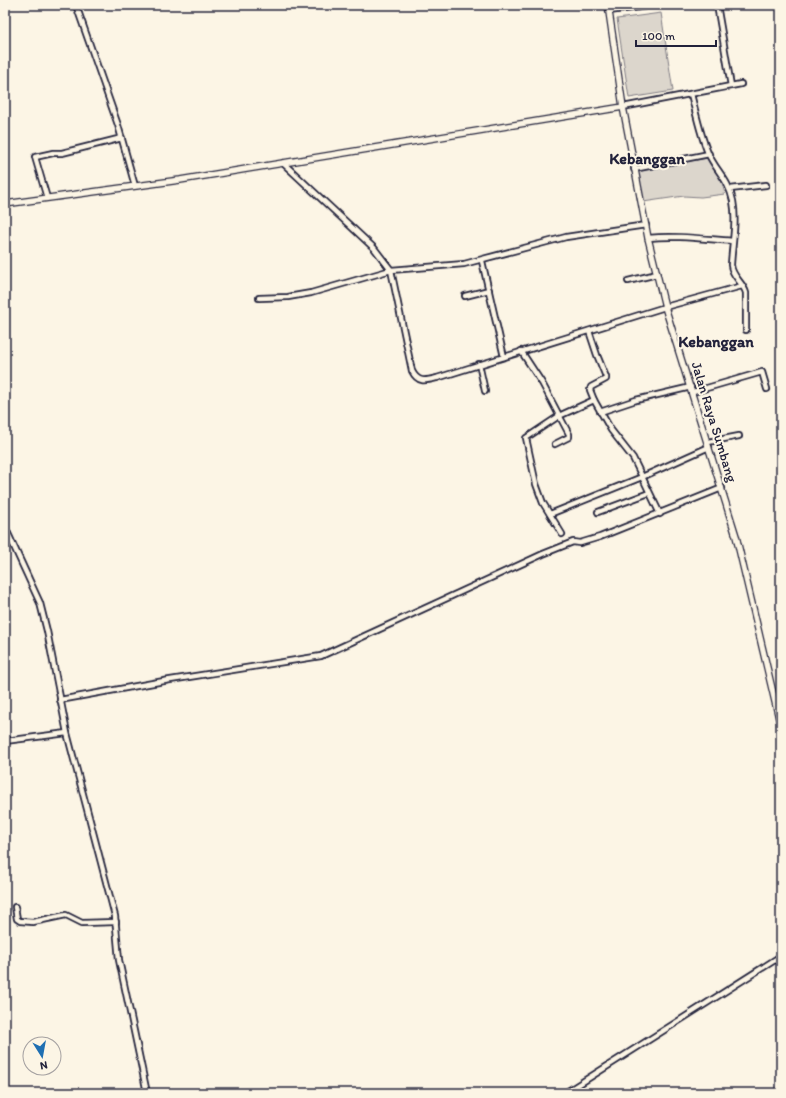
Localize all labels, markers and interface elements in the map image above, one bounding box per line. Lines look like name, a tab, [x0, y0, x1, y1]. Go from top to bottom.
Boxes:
scale bar	[636, 22, 716, 48]
text: 100 m	[642, 29, 675, 43]
district label: Kebanggan	[609, 149, 685, 169]
district label: Kebanggan	[678, 332, 754, 352]
street label: Jalan Raya Sumbang	[688, 360, 741, 485]
north arrow	[22, 1036, 62, 1076]
text: N	[39, 1058, 49, 1072]

